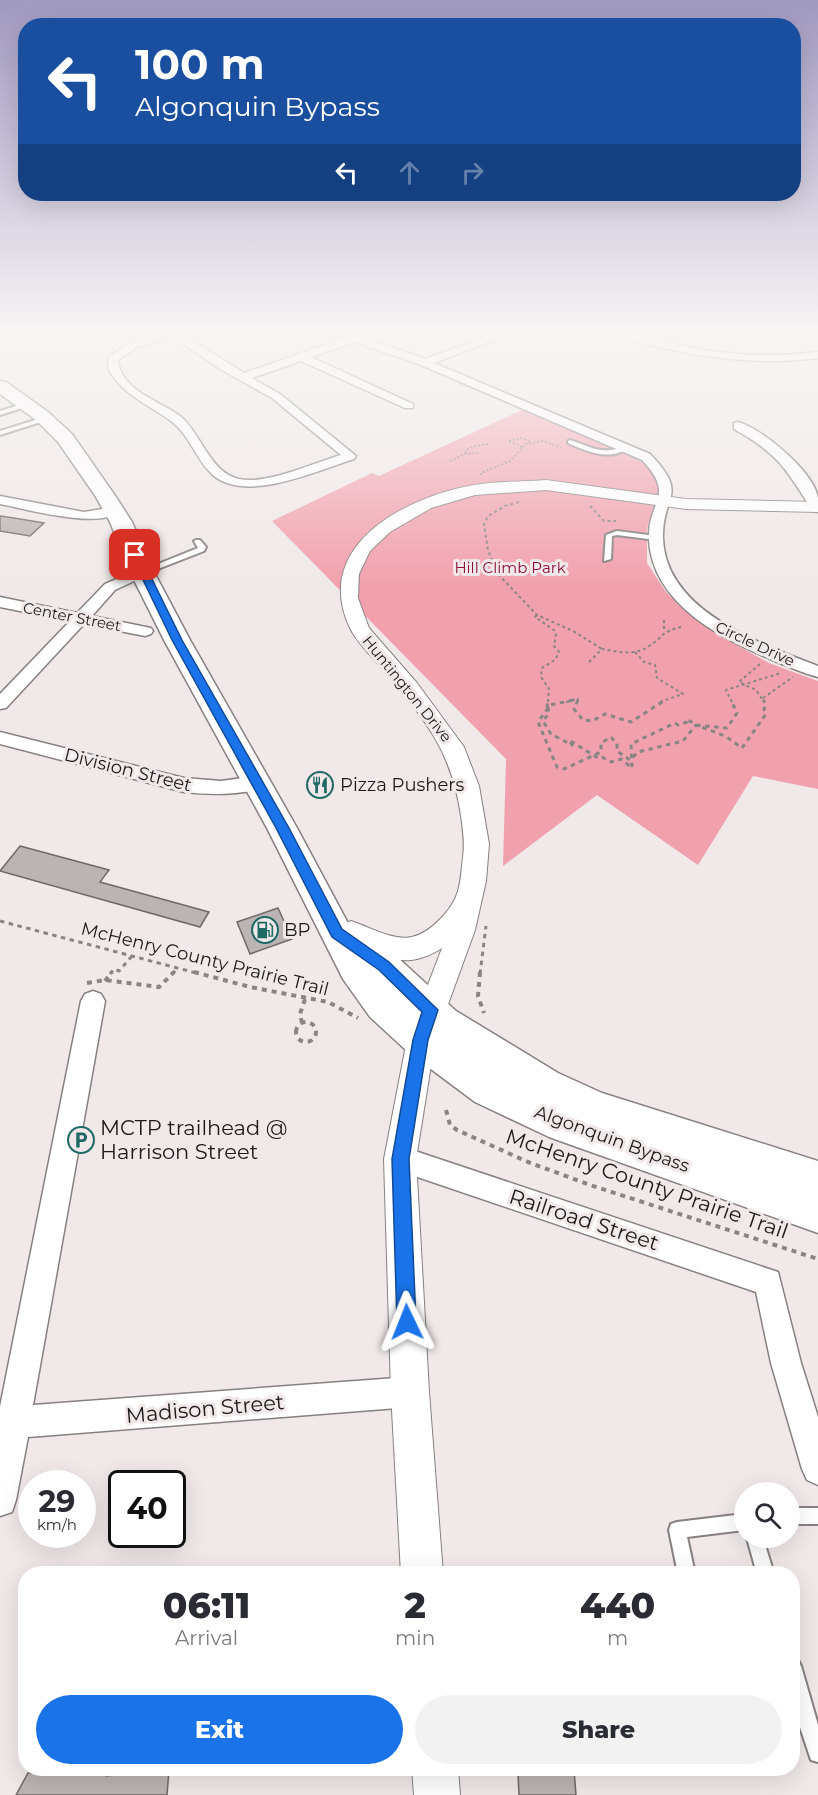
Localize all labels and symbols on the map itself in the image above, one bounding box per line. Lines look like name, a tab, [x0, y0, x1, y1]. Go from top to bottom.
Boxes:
pin	[109, 529, 160, 580]
park label: Hill Climb Park	[454, 558, 566, 577]
street label: Center Street	[21, 598, 123, 635]
street label: Circle Drive	[713, 617, 798, 670]
street label: Huntington Drive	[359, 632, 456, 746]
street label: Division Street	[62, 744, 194, 796]
restaurant icon: Pizza Pushers	[305, 770, 335, 800]
place label: Pizza Pushers	[340, 774, 465, 796]
fuel station icon: BP	[250, 915, 280, 945]
street label: McHenry County Prairie Trail	[79, 918, 331, 1000]
place label: BP	[284, 919, 311, 941]
street label: Algonquin Bypass	[532, 1101, 693, 1177]
place label: MCTP trailhead @ Harrison Street	[100, 1115, 287, 1164]
street label: McHenry County Prairie Trail	[503, 1123, 792, 1244]
parking icon: MCTP trailhead @ Harrison Street	[66, 1125, 96, 1155]
street label: Railroad Street	[506, 1184, 662, 1255]
position arrow	[375, 1290, 439, 1354]
street label: Madison Street	[125, 1389, 285, 1428]
speed limit sign: 40	[108, 1470, 186, 1548]

